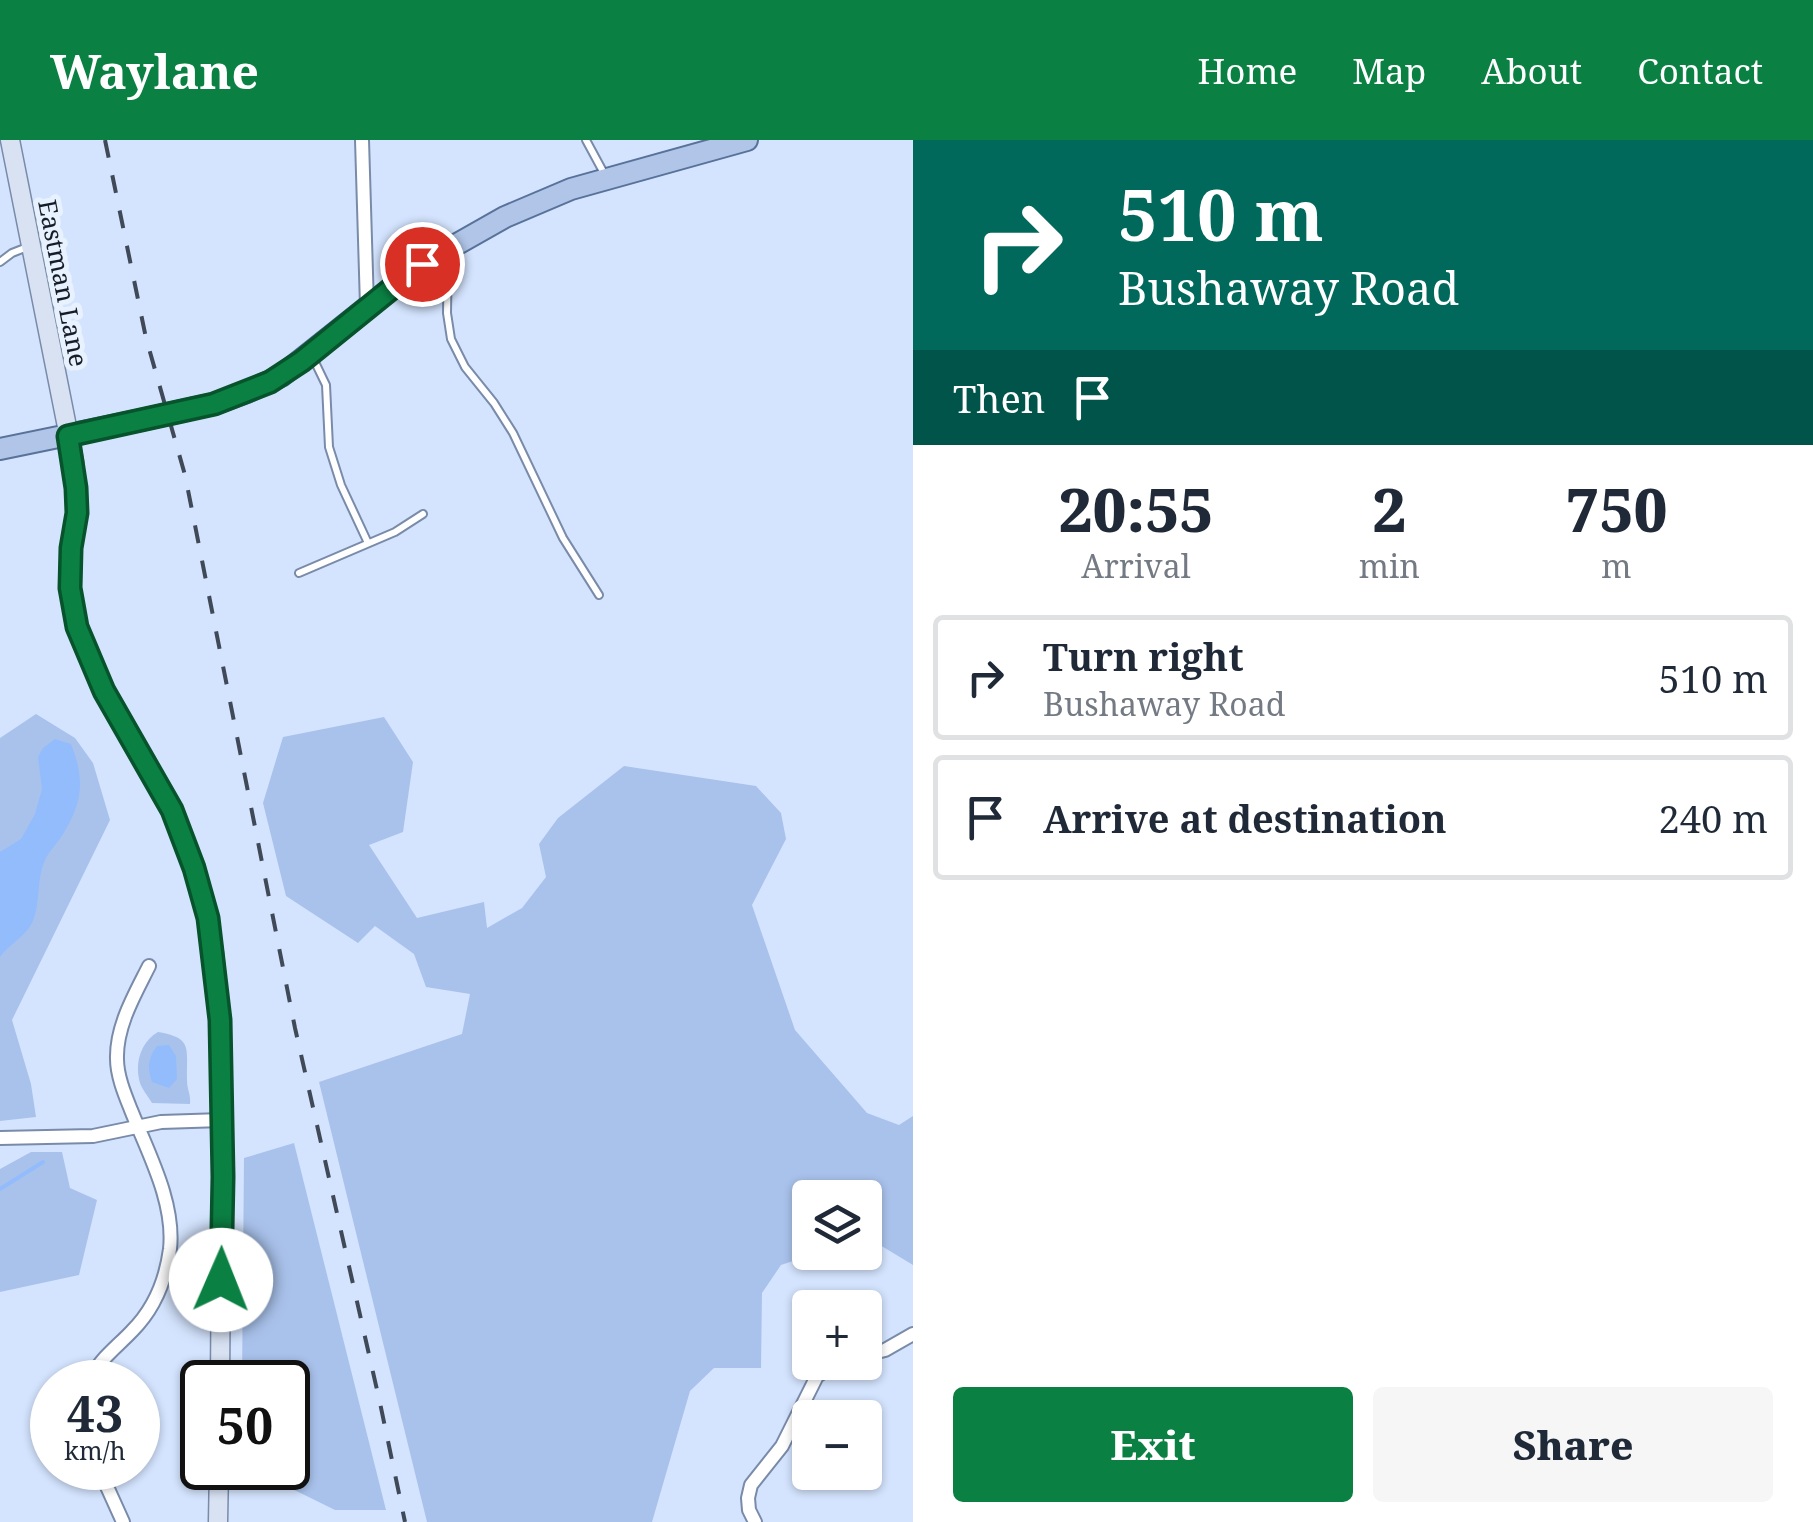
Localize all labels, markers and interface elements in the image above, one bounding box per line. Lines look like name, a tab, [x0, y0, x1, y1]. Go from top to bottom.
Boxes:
text: Waylane	[50, 38, 259, 103]
text: Home	[1197, 47, 1297, 94]
text: Map	[1352, 47, 1426, 94]
text: About	[1481, 47, 1582, 94]
text: Contact	[1637, 47, 1763, 94]
text: 510 m	[1118, 166, 1324, 262]
icon: right	[953, 180, 1083, 310]
street label: Eastman Lane	[31, 197, 97, 369]
pin	[380, 222, 465, 307]
icon: arrive	[395, 237, 450, 292]
text: Bushaway Road	[1118, 257, 1459, 318]
icon: arrive	[1065, 370, 1120, 425]
text: Then	[953, 372, 1045, 424]
text: 20:55	[1059, 468, 1213, 550]
text: 2	[1372, 468, 1406, 550]
text: 750	[1565, 468, 1667, 550]
text: Arrival	[1081, 544, 1191, 587]
text: min	[1359, 544, 1420, 587]
text: m	[1601, 544, 1632, 587]
text: Turn right	[1043, 630, 1244, 682]
icon: right	[958, 650, 1013, 705]
text: 510 m	[1658, 652, 1768, 704]
text: Bushaway Road	[1043, 682, 1286, 725]
icon: arrive	[958, 790, 1013, 845]
text: Arrive at destination	[1043, 792, 1447, 844]
text: 240 m	[1658, 792, 1768, 844]
map controls	[792, 1180, 882, 1490]
button: layers	[792, 1180, 882, 1270]
position arrow	[169, 1228, 273, 1332]
button: +	[792, 1290, 882, 1380]
speed limit sign: 50	[180, 1360, 310, 1490]
text: 43	[67, 1379, 123, 1447]
button: Exit	[953, 1387, 1353, 1502]
button: Share	[1373, 1387, 1773, 1502]
button: −	[792, 1400, 882, 1490]
text: km/h	[64, 1433, 126, 1467]

